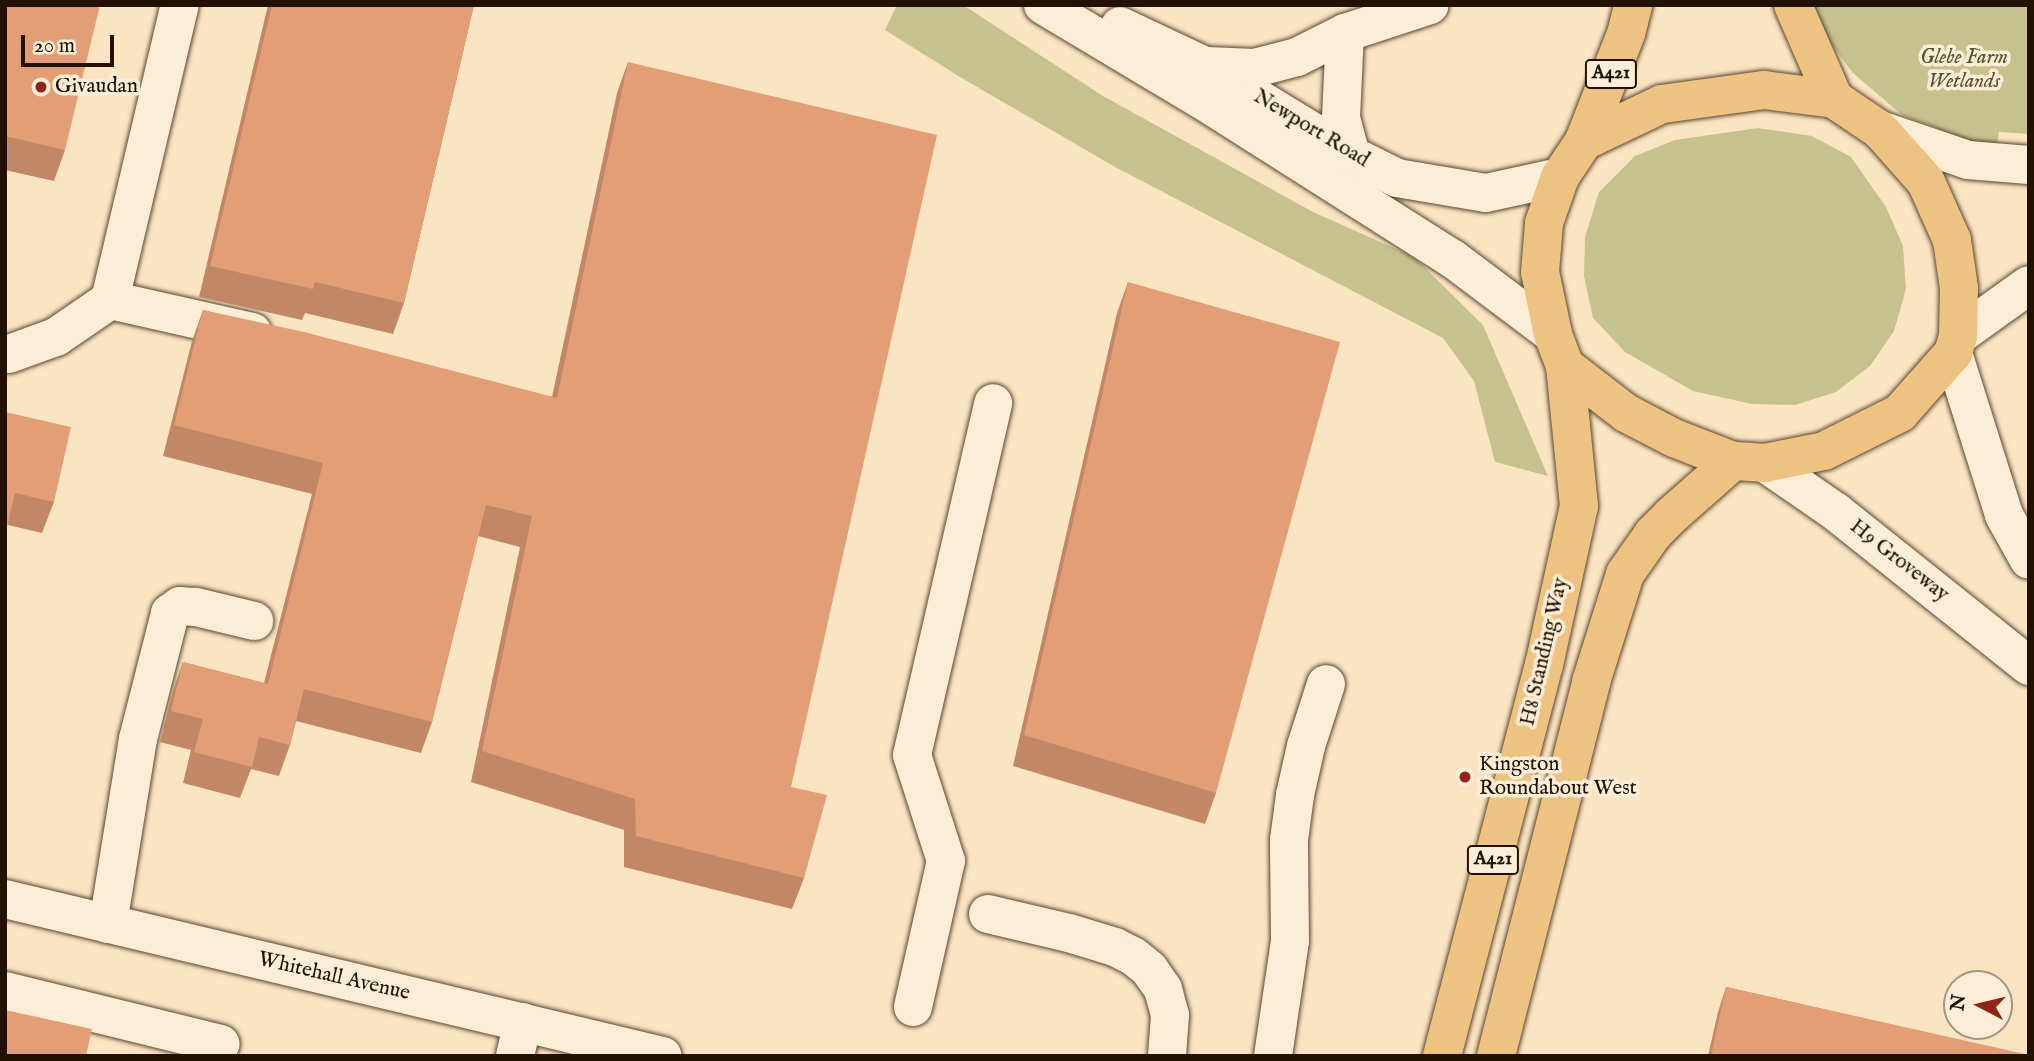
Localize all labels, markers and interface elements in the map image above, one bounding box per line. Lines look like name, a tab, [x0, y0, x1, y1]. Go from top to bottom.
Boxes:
scale bar	[24, 21, 117, 65]
text: 20 m	[34, 33, 75, 60]
park label: Glebe Farm Wetlands	[1920, 45, 2008, 95]
road number: A421	[1585, 58, 1637, 90]
place label: Givaudan	[55, 74, 138, 100]
marker: Givaudan	[33, 79, 49, 95]
street label: Newport Road	[1249, 85, 1373, 173]
street label: H9 Groveway	[1844, 514, 1954, 608]
street label: H8 Standing Way	[1516, 576, 1574, 728]
place label: Kingston Roundabout West	[1479, 752, 1637, 802]
marker: Kingston Roundabout West	[1457, 769, 1473, 785]
road number: A421	[1467, 845, 1519, 876]
street label: Whitehall Avenue	[256, 947, 412, 1007]
north arrow	[1943, 970, 2013, 1040]
text: N	[1946, 993, 1972, 1012]

